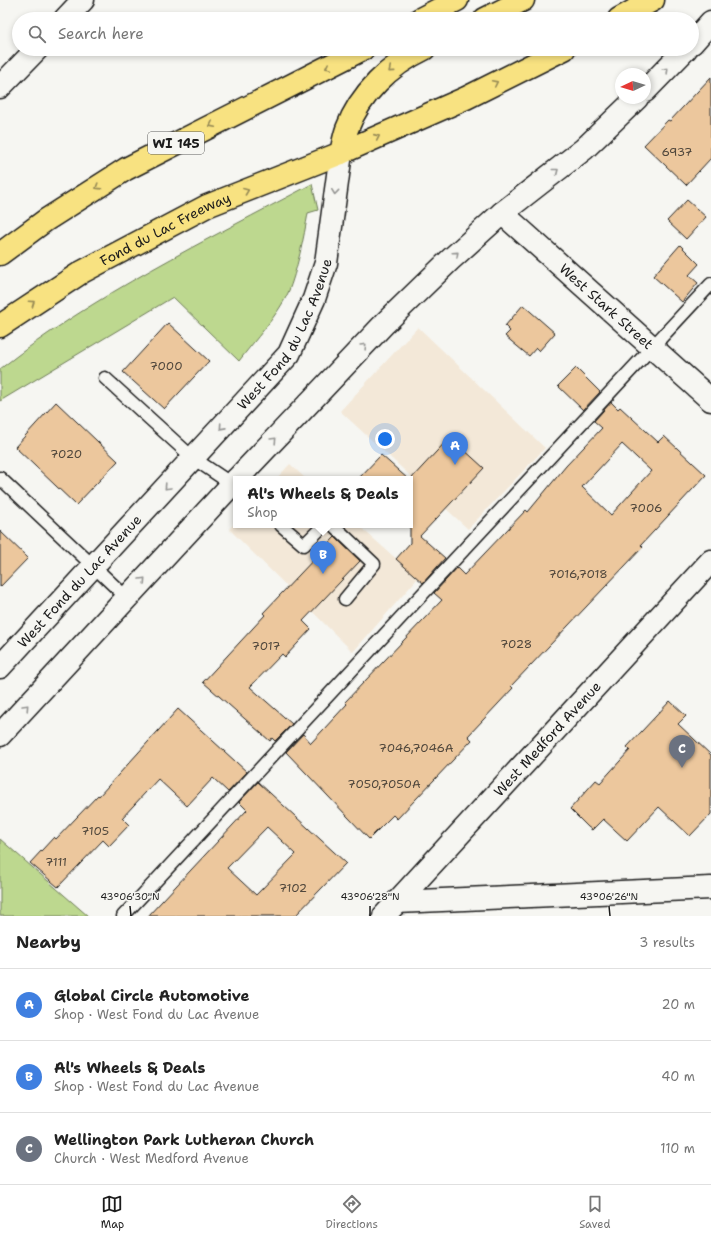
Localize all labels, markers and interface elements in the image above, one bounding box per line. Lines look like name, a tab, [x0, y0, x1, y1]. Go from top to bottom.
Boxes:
search box	[12, 12, 699, 56]
icon: search	[26, 23, 48, 45]
text: Search here	[58, 24, 144, 44]
one-way arrow	[325, 62, 333, 70]
one-way arrow	[388, 65, 396, 72]
one-way arrow	[661, 67, 668, 75]
north arrow	[615, 68, 651, 104]
one-way arrow	[491, 80, 498, 88]
one-way arrow	[209, 120, 216, 128]
road number: WI 145	[148, 132, 204, 154]
one-way arrow	[372, 134, 380, 142]
house number: 6937	[661, 144, 693, 160]
one-way arrow	[551, 169, 558, 176]
one-way arrow	[95, 182, 102, 189]
one-way arrow	[242, 187, 249, 195]
one-way arrow	[331, 188, 340, 195]
street label: Fond du Lac Freeway	[97, 189, 233, 270]
one-way arrow	[452, 252, 459, 259]
street label: West Fond du Lac Avenue	[233, 258, 335, 413]
street label: West Stark Street	[555, 260, 657, 353]
one-way arrow	[28, 300, 35, 308]
one-way arrow	[359, 343, 367, 351]
house number: 7000	[149, 358, 183, 374]
one-way arrow	[219, 422, 226, 430]
your location	[375, 429, 395, 449]
pin: A	[442, 432, 468, 465]
one-way arrow	[269, 437, 277, 445]
house number: 7020	[50, 446, 82, 462]
popup	[233, 476, 413, 528]
one-way arrow	[164, 482, 171, 490]
text: Al's Wheels & Deals	[247, 484, 399, 504]
house number: 7006	[630, 500, 663, 516]
text: Shop	[247, 504, 278, 521]
street label: West Fond du Lac Avenue	[13, 511, 145, 651]
pin: B	[310, 541, 336, 574]
house number: 7016,7018	[548, 566, 608, 582]
one-way arrow	[139, 577, 146, 585]
house number: 7028	[500, 636, 532, 652]
house number: 7017	[252, 638, 280, 654]
street label: West Medford Avenue	[490, 677, 605, 800]
one-way arrow	[22, 704, 29, 711]
pin: C	[669, 735, 695, 768]
house number: 7046,7046A	[379, 740, 454, 756]
house number: 7050,7050A	[347, 776, 421, 792]
house number: 7105	[81, 823, 109, 839]
house number: 7111	[45, 854, 67, 870]
house number: 7102	[279, 880, 307, 896]
text: 43°06'30"N	[100, 890, 160, 903]
text: 43°06'28"N	[340, 890, 400, 903]
text: 43°06'26"N	[580, 890, 638, 903]
text: Nearby	[16, 931, 81, 953]
text: 3 results	[639, 934, 695, 951]
text: Global Circle Automotive	[54, 986, 250, 1006]
text: A	[24, 996, 34, 1013]
text: 20 m	[662, 996, 695, 1013]
text: Shop · West Fond du Lac Avenue	[54, 1006, 259, 1023]
text: Al's Wheels & Deals	[54, 1058, 205, 1078]
text: B	[25, 1068, 33, 1085]
text: 40 m	[661, 1068, 695, 1085]
text: Shop · West Fond du Lac Avenue	[54, 1078, 259, 1095]
text: Wellington Park Lutheran Church	[54, 1130, 314, 1150]
text: C	[25, 1140, 33, 1157]
text: 110 m	[660, 1140, 695, 1157]
text: Church · West Medford Avenue	[54, 1150, 249, 1167]
tab: Map	[101, 1193, 124, 1232]
tab: Directions	[325, 1193, 378, 1232]
tab: Saved	[579, 1193, 610, 1232]

